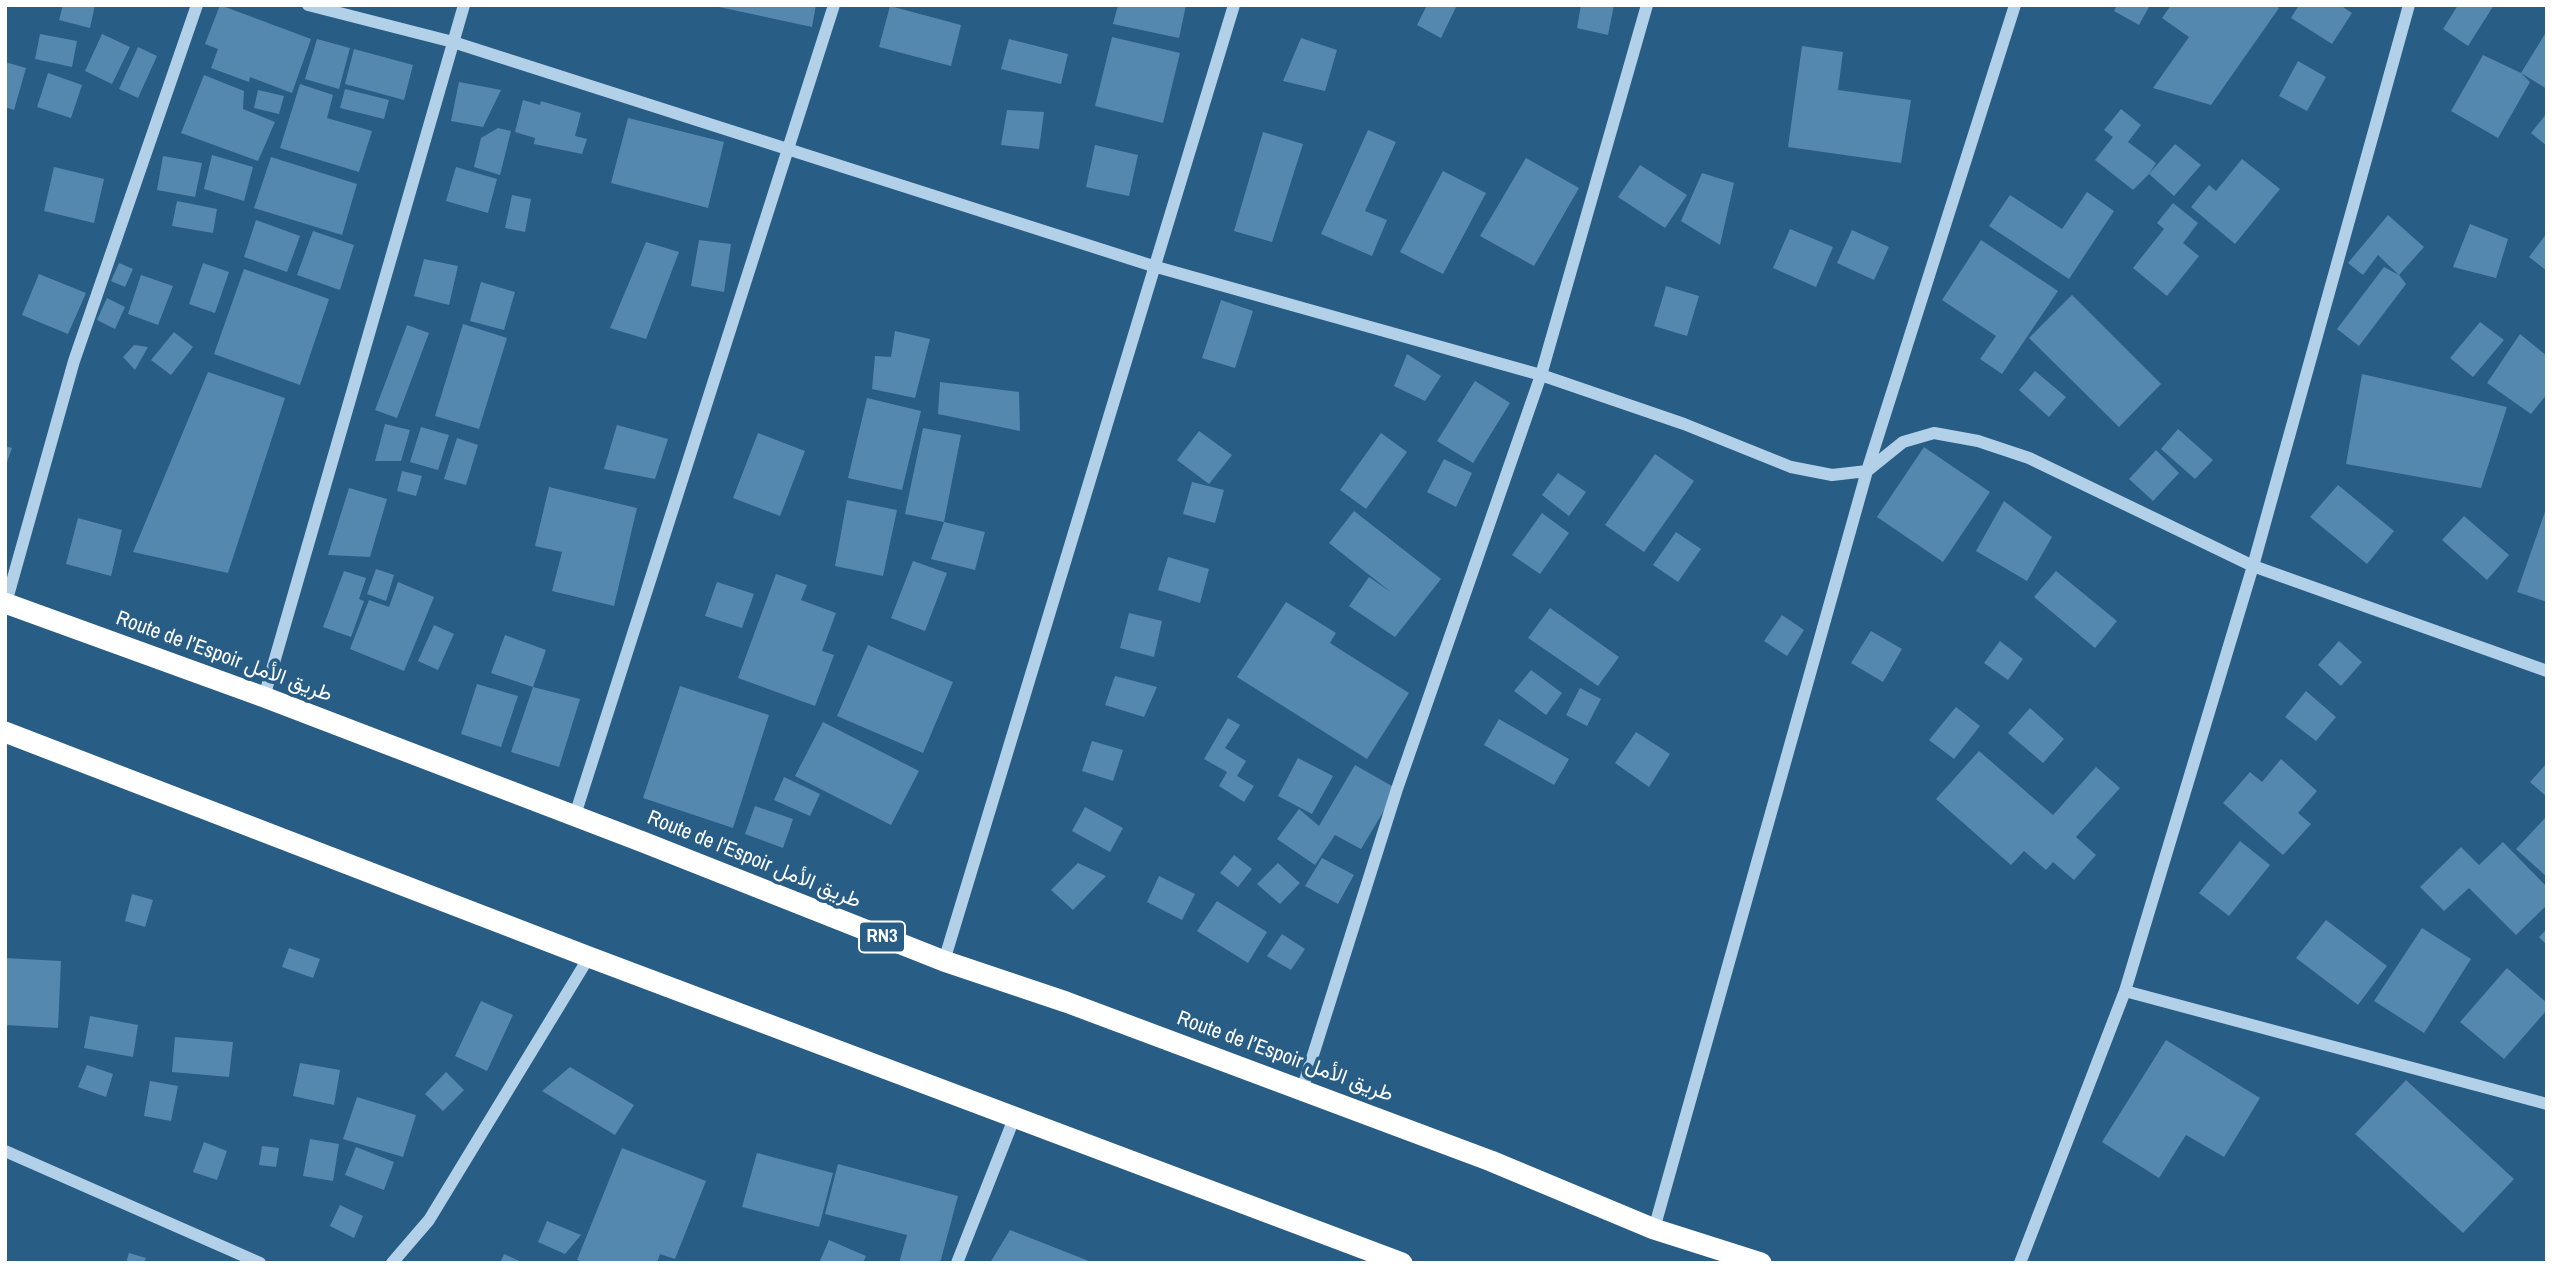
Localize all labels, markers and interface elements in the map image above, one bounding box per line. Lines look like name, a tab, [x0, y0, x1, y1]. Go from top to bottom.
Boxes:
street label: Route de l’Espoir طريق الأمل	[112, 606, 336, 708]
street label: Route de l’Espoir طريق الأمل	[643, 806, 865, 914]
road number: RN3	[859, 922, 905, 953]
street label: Route de l’Espoir طريق الأمل	[1173, 1006, 1397, 1108]

